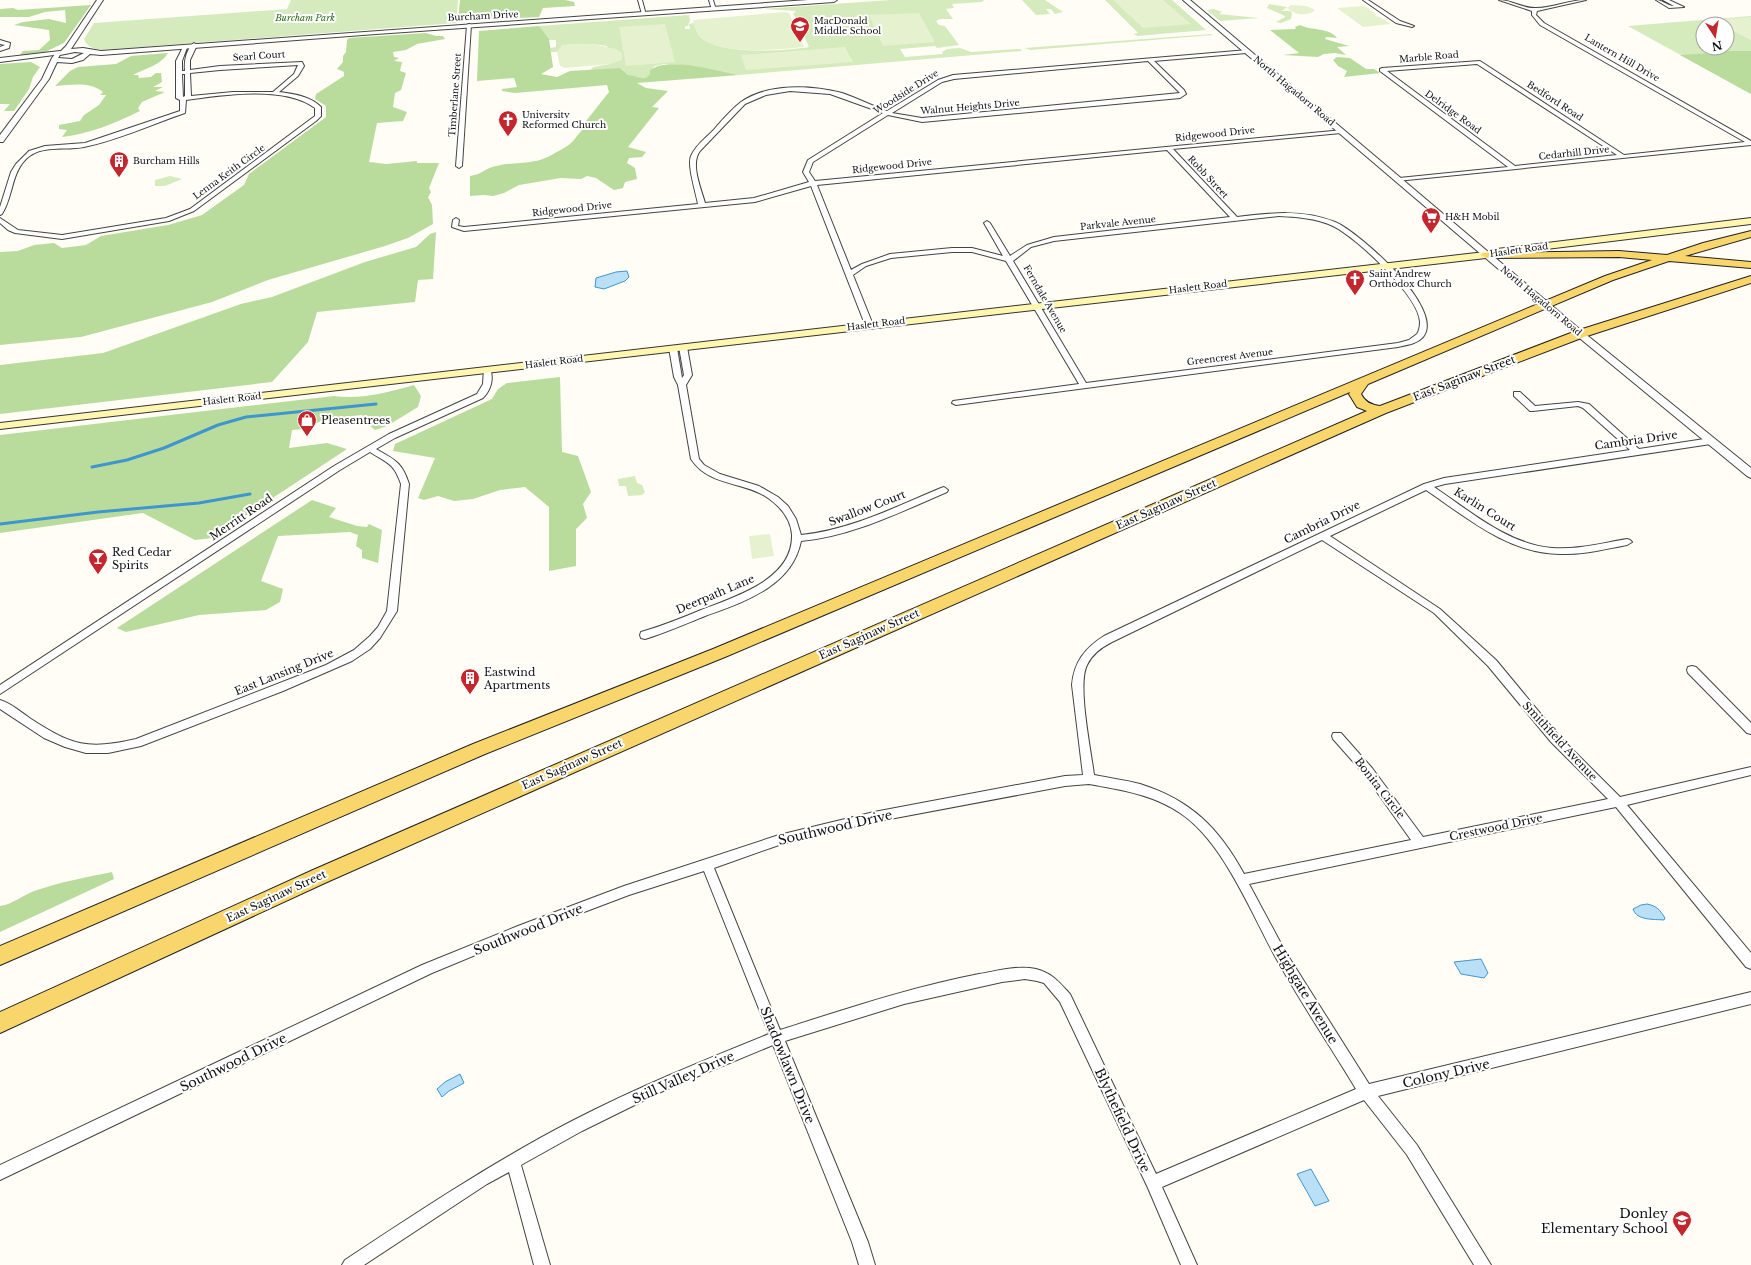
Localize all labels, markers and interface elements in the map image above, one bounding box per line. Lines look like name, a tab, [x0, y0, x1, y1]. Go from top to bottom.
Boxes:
street label: Burcham Drive	[447, 8, 519, 23]
park label: Burcham Park	[274, 12, 335, 23]
school or university icon: MacDonald Middle School	[789, 15, 811, 43]
place label: MacDonald Middle School	[814, 15, 881, 36]
north arrow	[1695, 16, 1735, 56]
street label: Lantern Hill Drive	[1583, 32, 1662, 84]
text: N	[1710, 38, 1724, 54]
street label: Searl Court	[232, 48, 286, 63]
street label: Marble Road	[1399, 48, 1459, 65]
street label: Timberlane Street	[446, 52, 463, 137]
street label: North Hagadorn Road	[1251, 53, 1337, 128]
street label: Woodside Drive	[870, 67, 940, 116]
street label: Bedford Road	[1525, 78, 1585, 123]
street label: Delridge Road	[1423, 88, 1483, 136]
street label: Walnut Heights Drive	[919, 97, 1020, 116]
church icon: University Reformed Church	[497, 109, 519, 137]
place label: University Reformed Church	[522, 109, 606, 130]
street label: Ridgewood Drive	[1174, 124, 1255, 143]
street label: Lenna Keith Circle	[191, 142, 267, 201]
street label: Cedarhill Drive	[1538, 143, 1610, 162]
building icon: Burcham Hills	[108, 150, 130, 178]
street label: Robb Street	[1186, 153, 1231, 201]
place label: Burcham Hills	[133, 155, 200, 166]
street label: Ridgewood Drive	[851, 156, 932, 175]
street label: Ridgewood Drive	[531, 199, 612, 218]
supermarket icon: H&H Mobil	[1420, 206, 1442, 234]
place label: H&H Mobil	[1445, 211, 1500, 222]
street label: Parkvale Avenue	[1080, 213, 1156, 232]
street label: Haslett Road	[1489, 240, 1549, 259]
street label: Ferndale Avenue	[1021, 263, 1069, 335]
street label: North Hagadorn Road	[1498, 263, 1584, 338]
church icon: Saint Andrew Orthodox Church	[1344, 268, 1366, 296]
place label: Saint Andrew Orthodox Church	[1369, 268, 1452, 289]
street label: Haslett Road	[1168, 277, 1228, 296]
street label: Haslett Road	[846, 314, 906, 333]
street label: Greencrest Avenue	[1186, 346, 1274, 367]
street label: Haslett Road	[524, 352, 584, 371]
street label: East Saginaw Street	[1411, 352, 1518, 404]
street label: Haslett Road	[202, 390, 262, 407]
shop icon: Pleasentrees	[296, 409, 318, 437]
place label: Pleasentrees	[321, 413, 390, 427]
street label: Cambria Drive	[1594, 427, 1678, 453]
street label: East Saginaw Street	[1114, 475, 1219, 532]
street label: Karlin Court	[1451, 484, 1519, 534]
street label: Swallow Court	[826, 487, 908, 529]
street label: Merritt Road	[207, 490, 276, 543]
street label: Cambria Drive	[1281, 497, 1363, 547]
place label: Red Cedar Spirits	[112, 545, 172, 572]
bar icon: Red Cedar Spirits	[87, 547, 109, 575]
street label: Deerpath Lane	[674, 571, 756, 617]
street label: East Saginaw Street	[817, 605, 922, 662]
street label: East Lansing Drive	[232, 646, 336, 698]
place label: Eastwind Apartments	[483, 665, 550, 692]
building icon: Eastwind Apartments	[459, 667, 481, 695]
street label: Smithfield Avenue	[1520, 698, 1600, 784]
street label: East Saginaw Street	[520, 735, 625, 792]
street label: Bonita Circle	[1352, 755, 1408, 821]
street label: Southwood Drive	[776, 806, 894, 849]
street label: Crestwood Drive	[1448, 810, 1544, 844]
street label: East Saginaw Street	[224, 866, 329, 925]
street label: Southwood Drive	[471, 900, 585, 959]
street label: Highgate Avenue	[1269, 941, 1342, 1047]
street label: Shadowlawn Drive	[756, 1004, 819, 1126]
street label: Southwood Drive	[177, 1029, 289, 1096]
street label: Still Valley Drive	[629, 1047, 737, 1108]
street label: Colony Drive	[1401, 1055, 1491, 1092]
street label: Blythefield Drive	[1091, 1065, 1154, 1175]
place label: Donley Elementary School	[1541, 1205, 1669, 1237]
school or university icon: Donley Elementary School	[1671, 1209, 1693, 1237]

